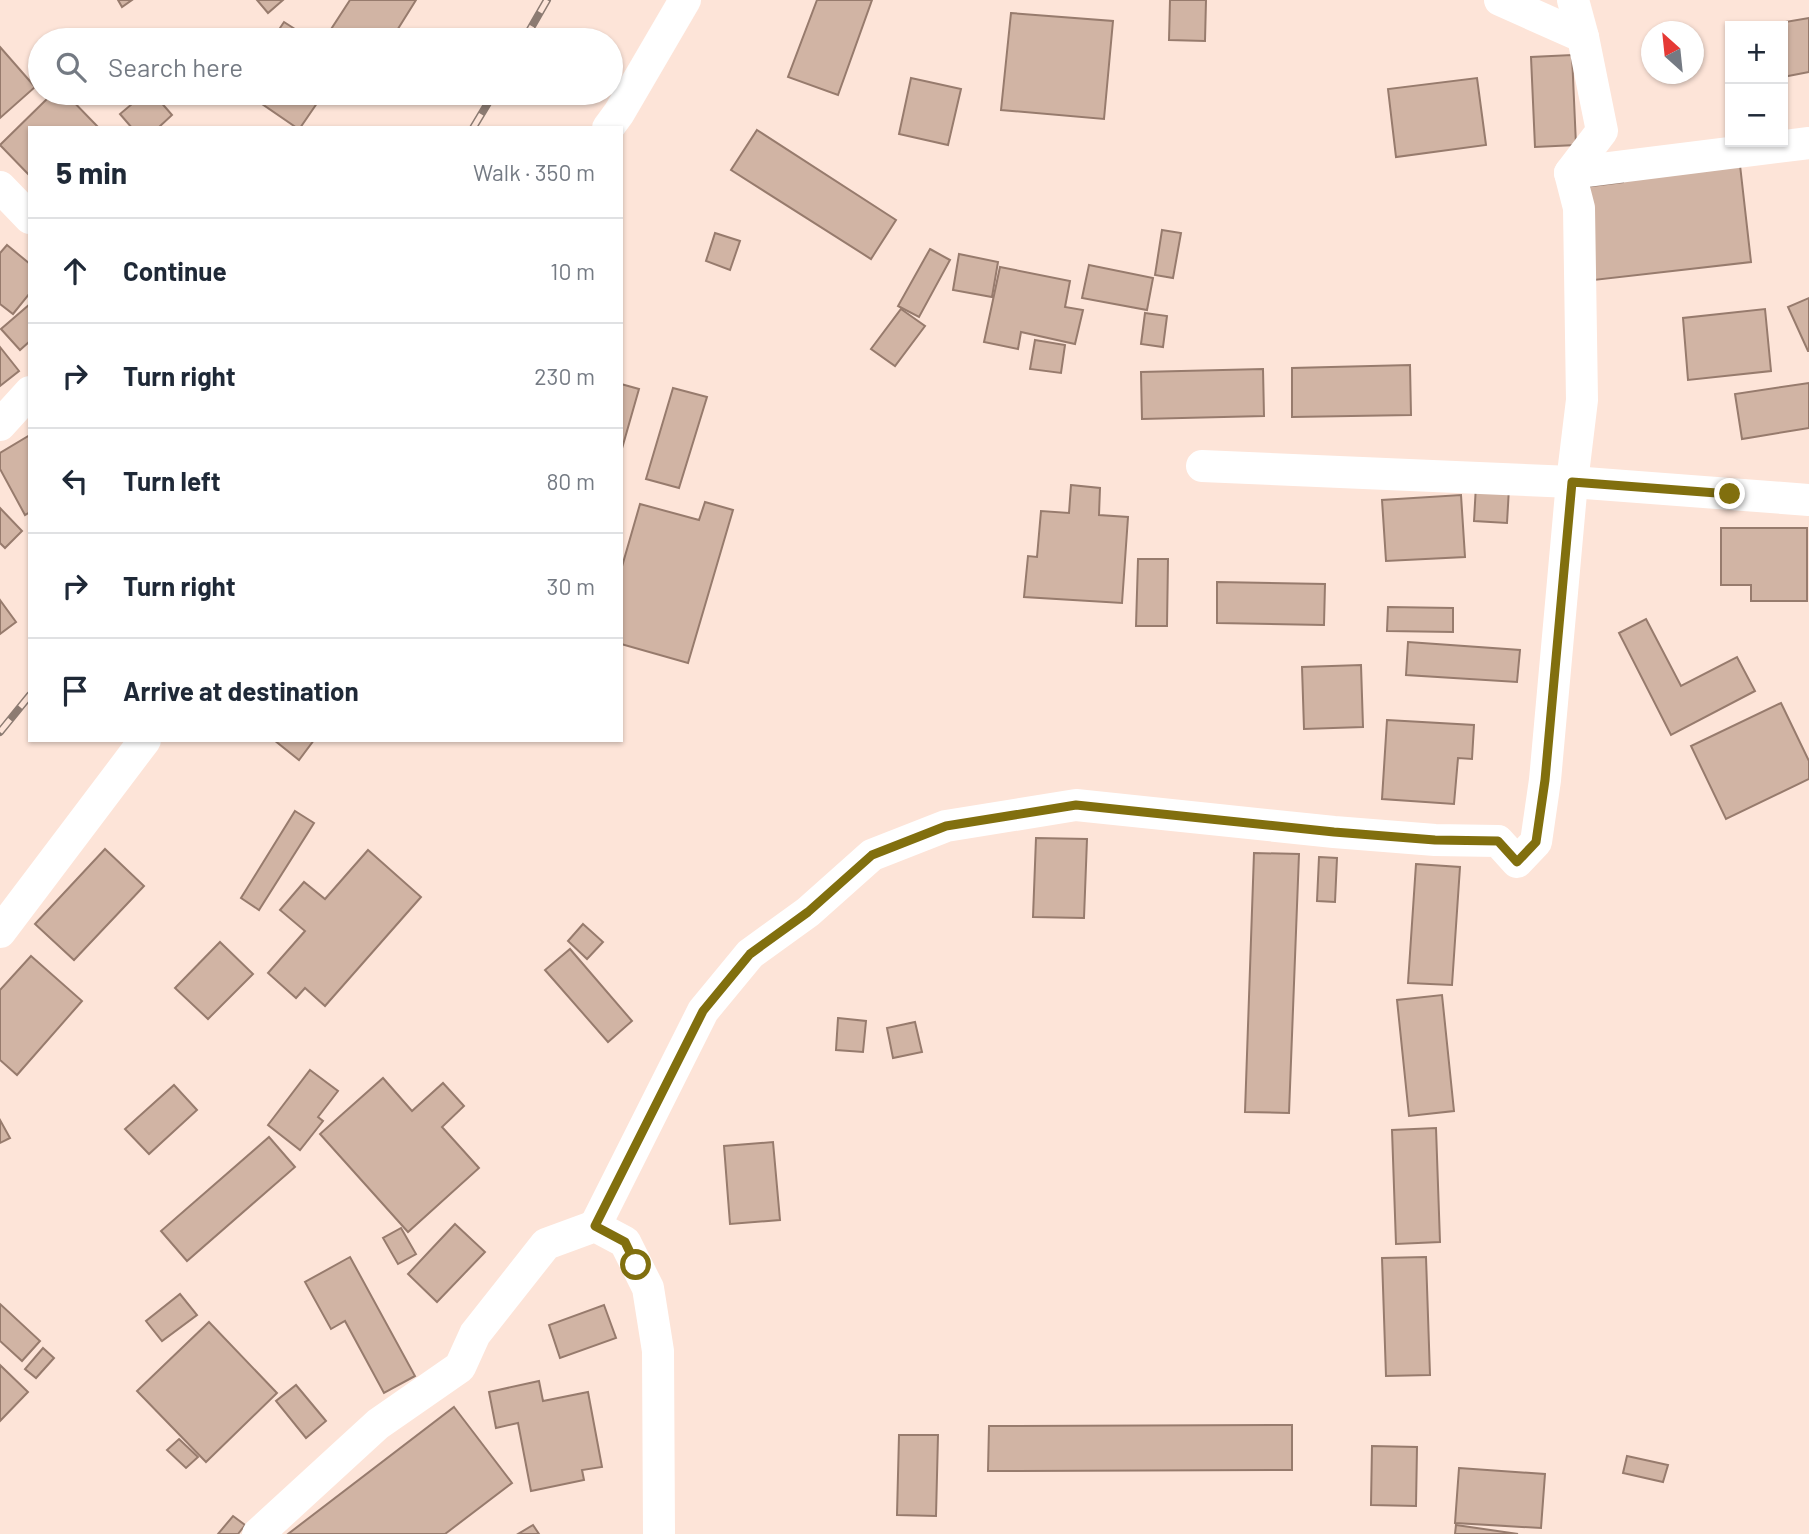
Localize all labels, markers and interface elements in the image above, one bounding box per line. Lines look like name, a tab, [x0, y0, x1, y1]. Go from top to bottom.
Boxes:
north arrow	[1641, 21, 1704, 84]
map controls	[1725, 21, 1788, 147]
button: +	[1725, 21, 1788, 84]
search box	[28, 28, 623, 105]
icon: search	[52, 48, 90, 86]
text: Search here	[108, 51, 243, 82]
button: −	[1725, 84, 1788, 147]
text: 5 min	[56, 154, 127, 190]
text: Walk · 350 m	[473, 158, 595, 186]
icon: ahead	[56, 252, 94, 290]
text: Continue	[123, 255, 227, 286]
text: 10 m	[550, 257, 595, 285]
icon: right	[56, 357, 94, 395]
text: Turn right	[123, 360, 236, 391]
text: 230 m	[534, 362, 595, 390]
icon: left	[56, 462, 94, 500]
text: Turn left	[123, 465, 221, 496]
text: 80 m	[546, 467, 595, 495]
route end	[1714, 478, 1745, 509]
icon: right	[56, 567, 94, 605]
text: Turn right	[123, 570, 236, 601]
text: 30 m	[547, 572, 595, 600]
icon: arrive	[56, 672, 94, 710]
text: Arrive at destination	[123, 675, 359, 706]
route start	[620, 1249, 651, 1280]

